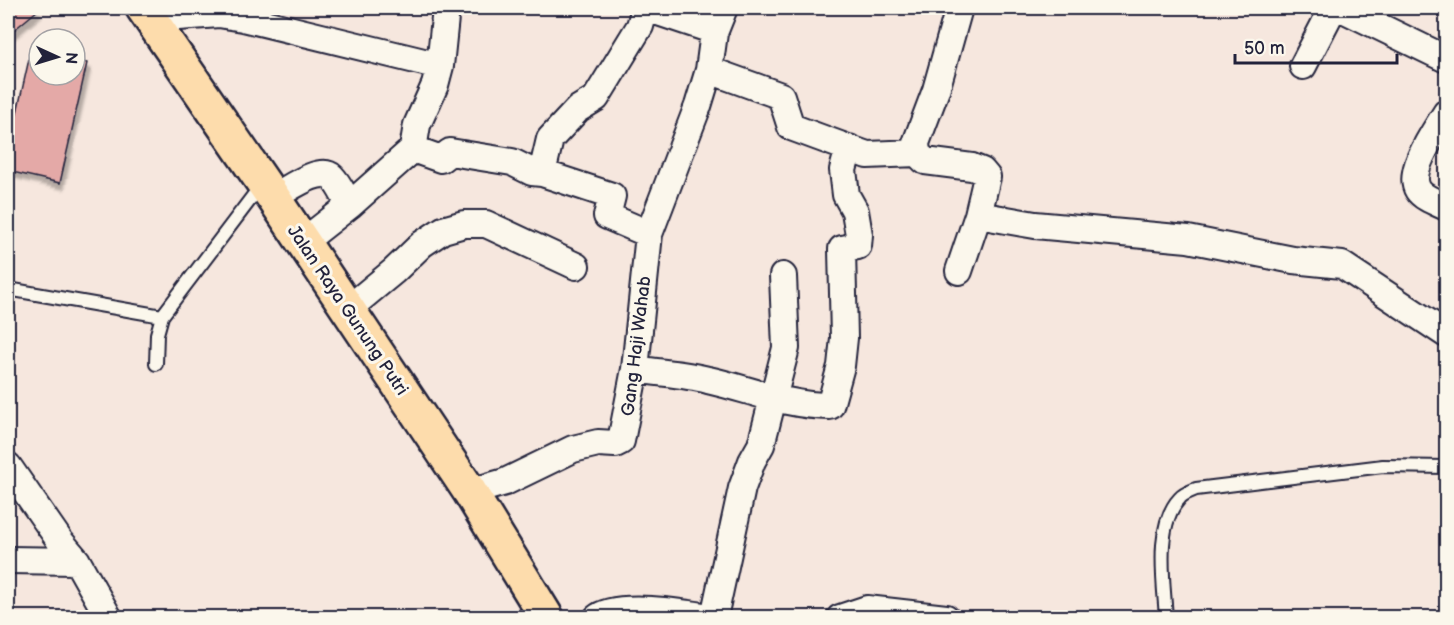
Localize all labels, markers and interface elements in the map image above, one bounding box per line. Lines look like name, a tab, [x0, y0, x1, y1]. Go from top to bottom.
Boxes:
north arrow	[27, 27, 87, 87]
scale bar	[1235, 27, 1397, 65]
text: 50 m	[1244, 38, 1285, 59]
text: N	[61, 51, 80, 65]
street label: Jalan Raya Gunung Putri	[283, 221, 412, 399]
street label: Gang Haji Wahab	[617, 275, 656, 417]

